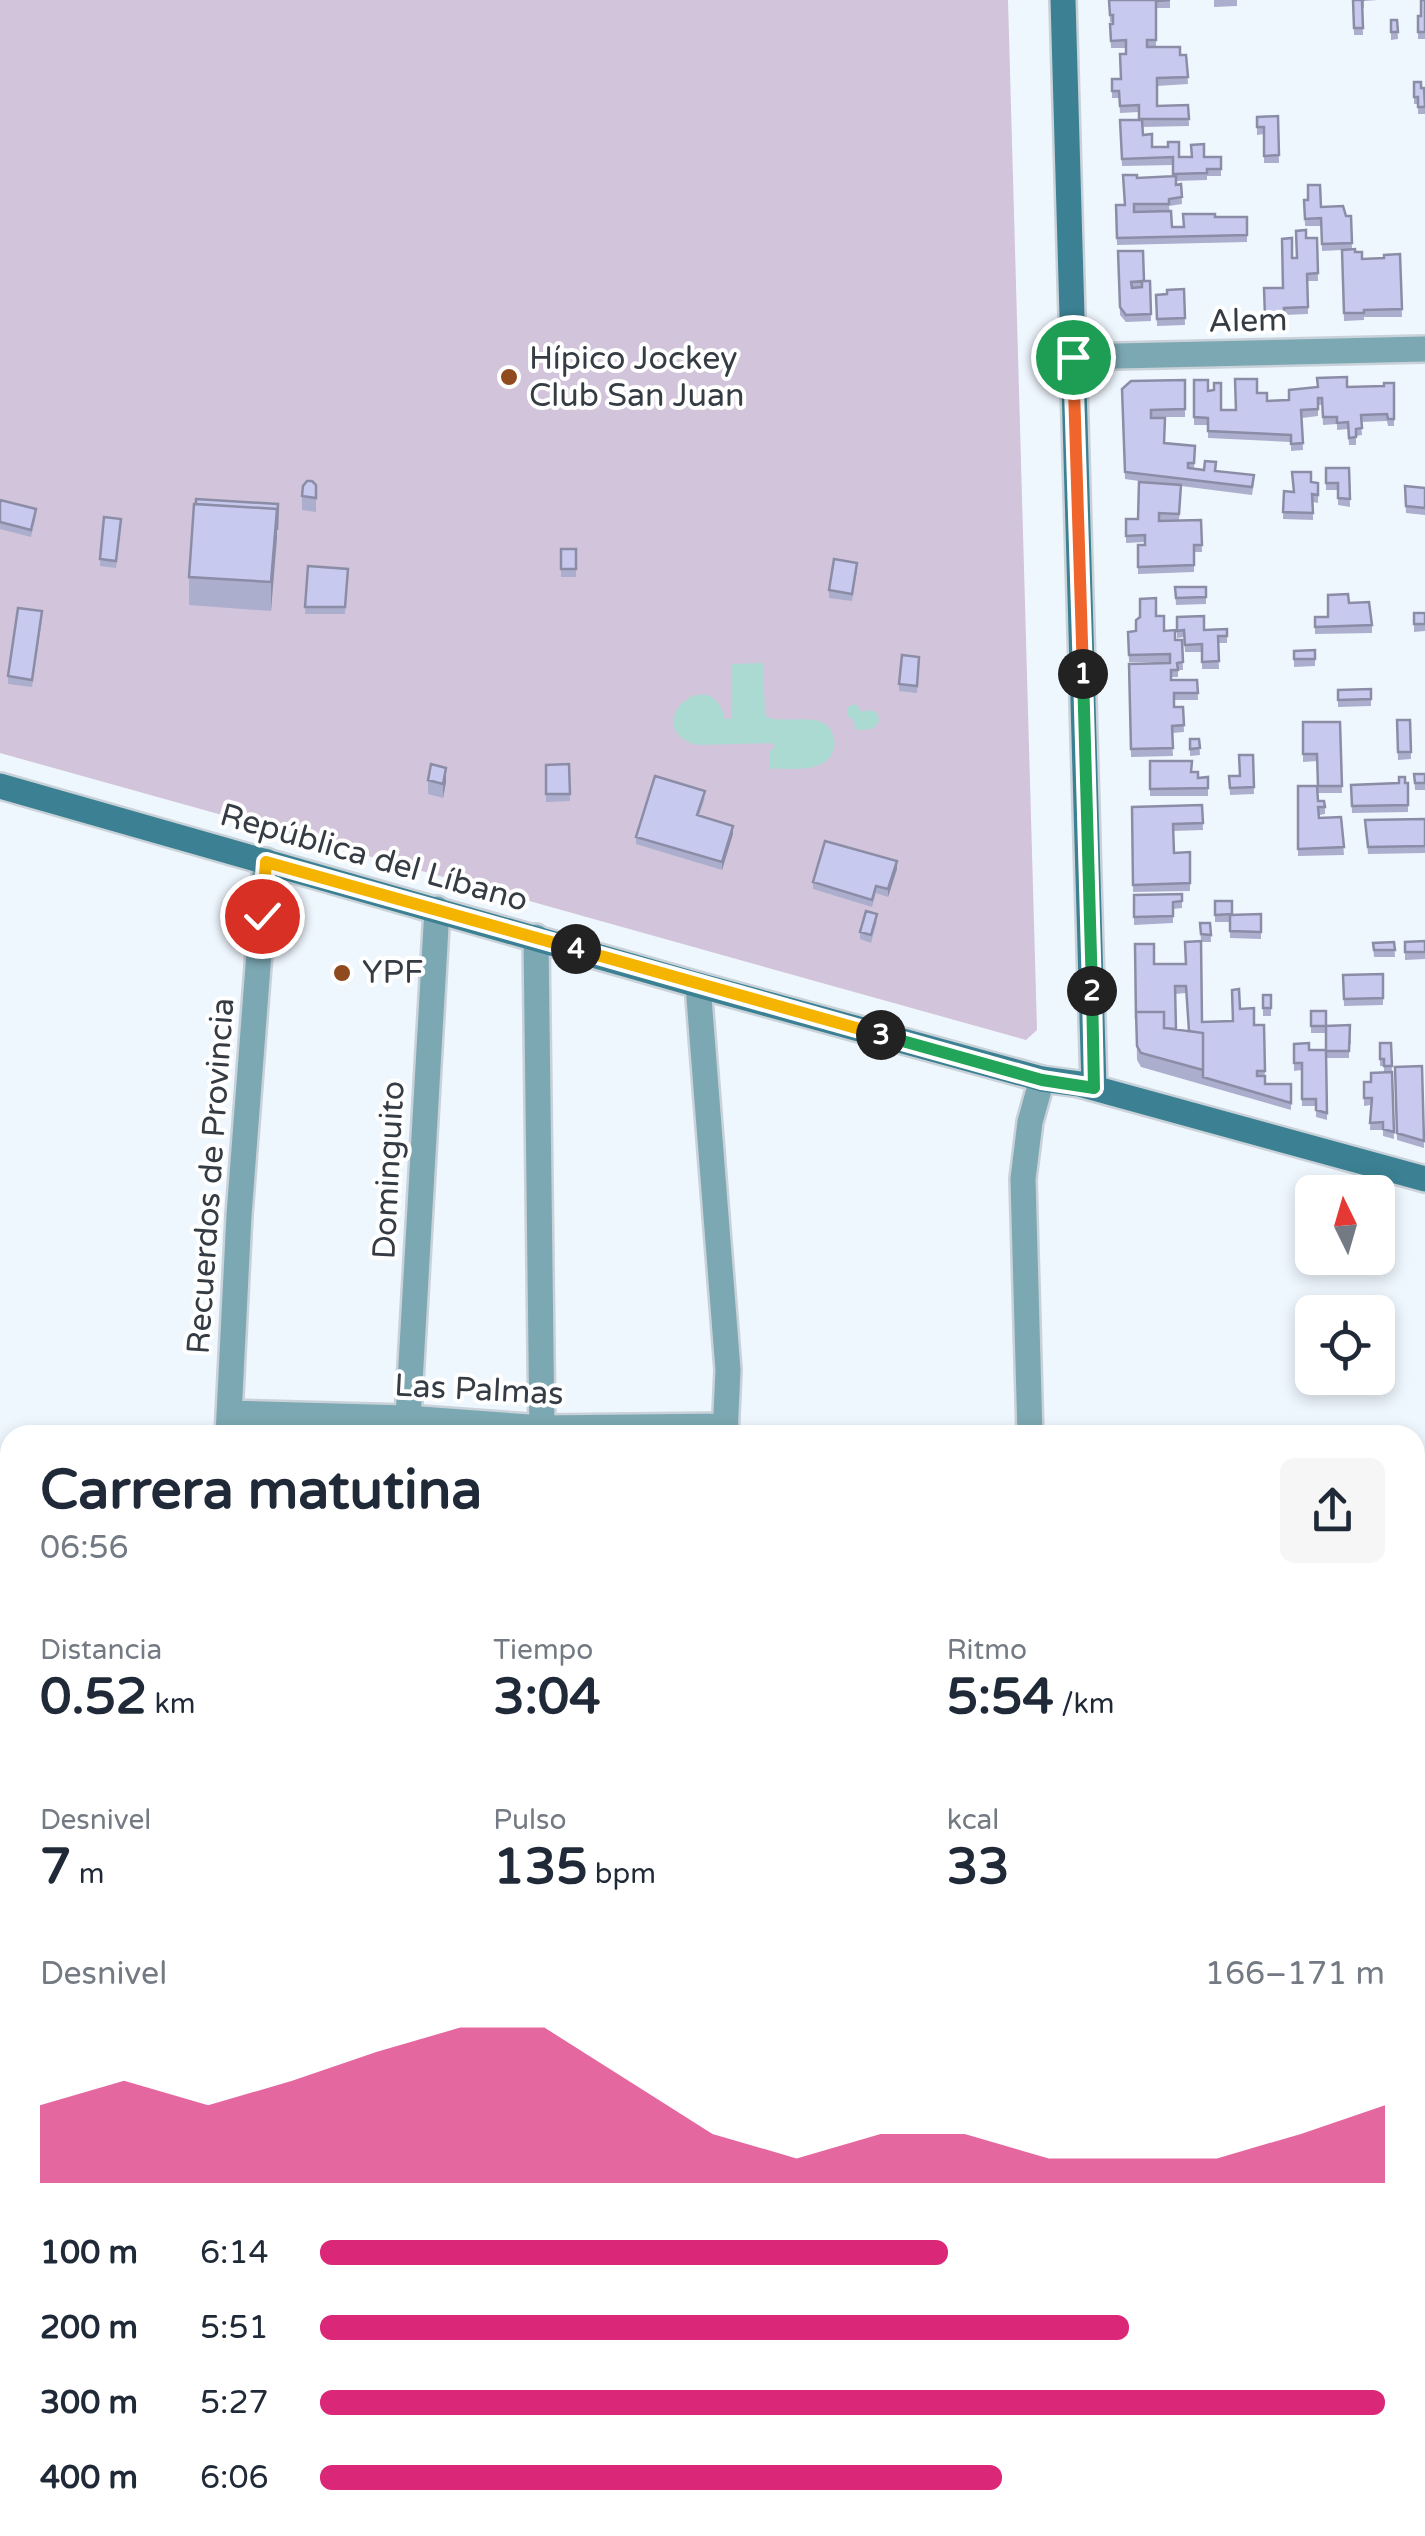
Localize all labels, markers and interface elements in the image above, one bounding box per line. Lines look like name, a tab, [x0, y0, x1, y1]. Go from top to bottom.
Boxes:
street label: Alem	[1208, 301, 1288, 341]
pin	[1031, 315, 1116, 400]
icon: arrive	[1046, 330, 1101, 385]
place label: Hípico Jockey Club San Juan	[529, 340, 745, 415]
marker: Hípico Jockey Club San Juan	[498, 366, 520, 388]
pin: 1	[1058, 649, 1108, 699]
text: 1	[1074, 657, 1092, 691]
street label: República del Líbano	[216, 796, 532, 920]
pin	[220, 874, 305, 959]
icon: check	[235, 889, 290, 944]
pin: 4	[551, 924, 601, 974]
text: 4	[567, 932, 585, 966]
place label: YPF	[362, 954, 423, 992]
marker: YPF	[331, 962, 353, 984]
pin: 2	[1067, 966, 1117, 1016]
text: 2	[1083, 974, 1101, 1008]
street label: Recuerdos de Provincia	[180, 997, 242, 1355]
pin: 3	[856, 1010, 906, 1060]
text: 3	[872, 1018, 890, 1052]
street label: Dominguito	[365, 1080, 413, 1260]
north arrow	[1295, 1175, 1395, 1275]
map controls	[1295, 1175, 1395, 1395]
button: locate	[1295, 1295, 1395, 1395]
street label: Las Palmas	[393, 1367, 565, 1413]
text: Carrera matutina	[40, 1458, 482, 1524]
button: share	[1280, 1458, 1385, 1563]
text: 06:56	[40, 1529, 129, 1567]
text: Distancia	[40, 1633, 162, 1667]
text: Tiempo	[493, 1633, 593, 1667]
text: Ritmo	[947, 1633, 1027, 1667]
text: 0.52	[40, 1667, 147, 1727]
text: 3:04	[493, 1667, 601, 1727]
text: 5:54	[947, 1667, 1054, 1727]
text: km	[147, 1687, 195, 1721]
text: /km	[1054, 1687, 1115, 1721]
text: Desnivel	[40, 1803, 151, 1837]
text: Pulso	[493, 1803, 566, 1837]
text: kcal	[947, 1803, 999, 1837]
text: 7	[40, 1837, 71, 1897]
text: 135	[493, 1837, 588, 1897]
text: 33	[947, 1837, 1009, 1897]
text: m	[71, 1857, 104, 1891]
text: bpm	[588, 1857, 656, 1891]
text: Desnivel	[40, 1955, 167, 1993]
text: 166–171 m	[1205, 1955, 1385, 1993]
text: 100 m	[40, 2234, 138, 2272]
text: 6:14	[200, 2234, 269, 2272]
text: 200 m	[40, 2309, 138, 2347]
text: 5:51	[200, 2309, 269, 2347]
text: 300 m	[40, 2384, 138, 2422]
text: 5:27	[200, 2384, 269, 2422]
text: 400 m	[40, 2459, 138, 2497]
text: 6:06	[200, 2459, 269, 2497]

